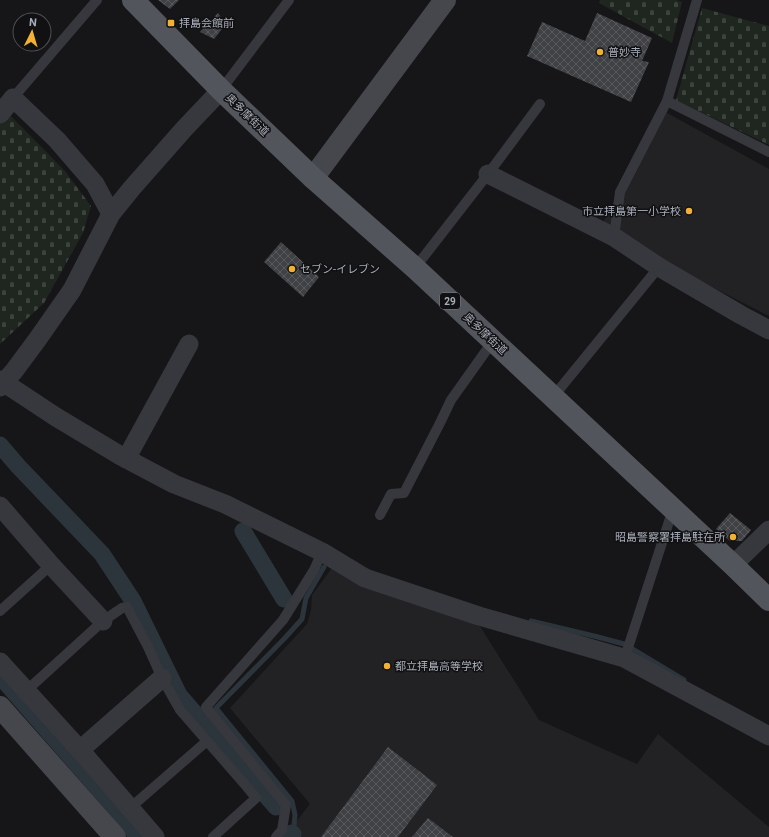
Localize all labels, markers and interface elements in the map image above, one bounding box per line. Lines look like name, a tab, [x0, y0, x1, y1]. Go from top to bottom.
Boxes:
north arrow	[12, 12, 52, 52]
text: N	[28, 16, 37, 29]
place label: 拝島会館前	[179, 17, 234, 30]
marker: 拝島会館前	[166, 18, 176, 28]
place label: 普妙寺	[608, 46, 641, 59]
marker: 普妙寺	[595, 47, 605, 57]
street label: 奥多摩街道	[223, 91, 271, 139]
place label: 市立拝島第一小学校	[582, 205, 681, 218]
marker: 市立拝島第一小学校	[684, 206, 694, 216]
place label: セブン-イレブン	[300, 263, 380, 276]
marker: セブン-イレブン	[287, 264, 297, 274]
road number: 29	[440, 293, 460, 309]
street label: 奥多摩街道	[460, 310, 510, 358]
place label: 昭島警察署拝島駐在所	[615, 531, 726, 544]
marker: 昭島警察署拝島駐在所	[728, 532, 738, 542]
place label: 都立拝島高等学校	[395, 660, 483, 673]
marker: 都立拝島高等学校	[382, 661, 392, 671]

